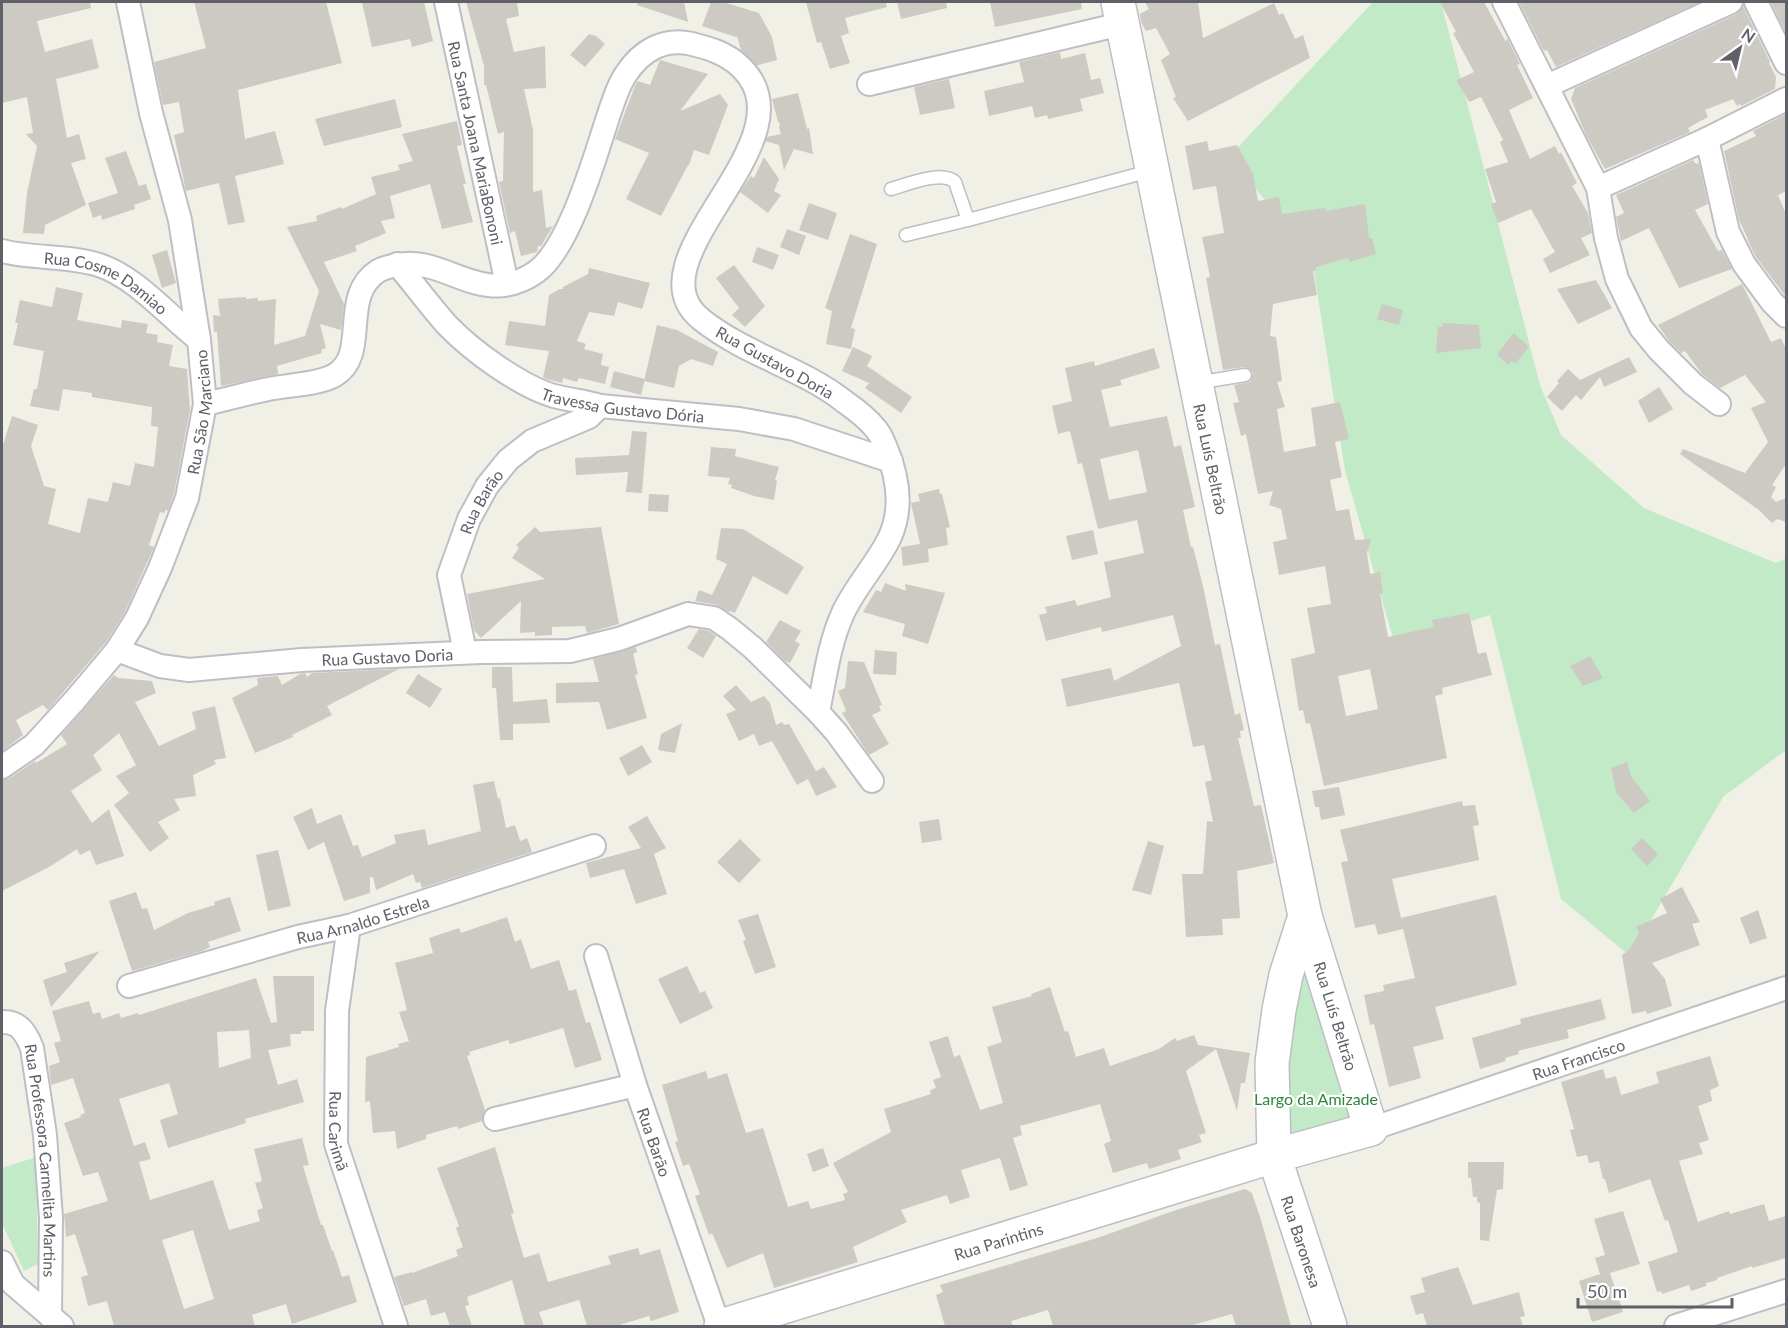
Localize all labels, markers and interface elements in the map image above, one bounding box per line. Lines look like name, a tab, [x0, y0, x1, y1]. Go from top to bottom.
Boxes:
north arrow	[1710, 18, 1770, 78]
text: N	[1738, 24, 1759, 46]
street label: Rua Santa Joana MariaBononi	[445, 39, 508, 246]
street label: Rua Cosme Damiao	[43, 247, 172, 318]
street label: Rua Gustavo Doria	[713, 322, 837, 402]
street label: Rua São Marciano	[182, 349, 215, 476]
street label: Travessa Gustavo Dória	[539, 383, 705, 425]
street label: Rua Luís Beltrão	[1190, 402, 1232, 516]
street label: Rua Barão	[455, 465, 506, 536]
street label: Rua Gustavo Doria	[321, 644, 454, 669]
street label: Rua Arnaldo Estrela	[295, 891, 431, 947]
street label: Rua Luís Beltrão	[1310, 959, 1362, 1073]
street label: Rua Francisco	[1530, 1034, 1627, 1083]
street label: Rua Professora Carmelita Martins	[22, 1042, 61, 1277]
park label: Largo da Amizade	[1254, 1089, 1378, 1108]
street label: Rua Carimã	[326, 1091, 354, 1173]
street label: Rua Barão	[634, 1105, 676, 1179]
street label: Rua Baronesa	[1278, 1193, 1326, 1290]
street label: Rua Parintins	[951, 1218, 1045, 1263]
scale bar	[1578, 1271, 1732, 1309]
text: 50 m	[1587, 1280, 1627, 1302]

